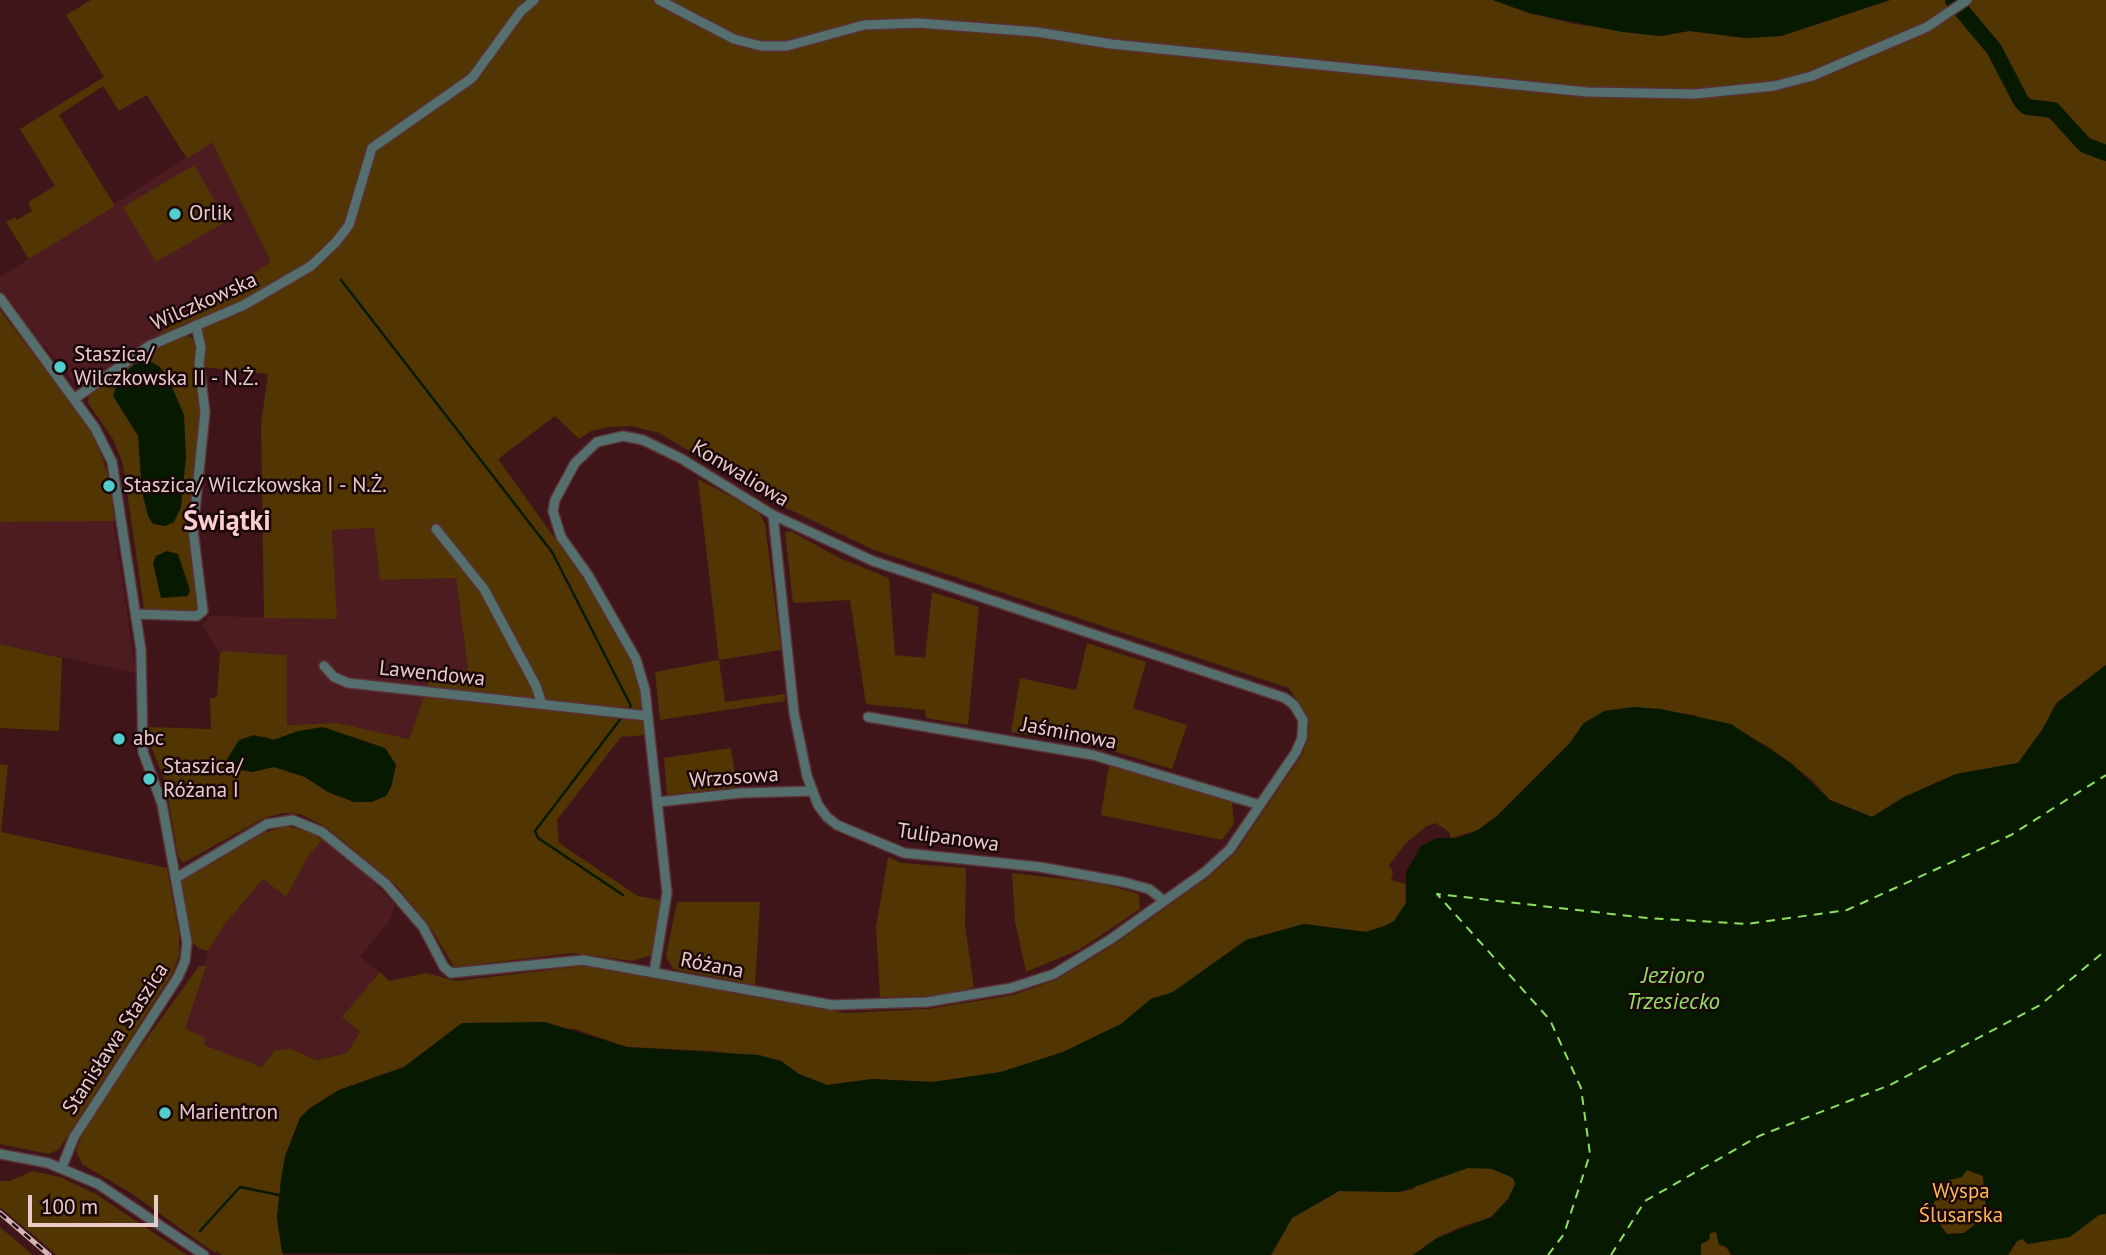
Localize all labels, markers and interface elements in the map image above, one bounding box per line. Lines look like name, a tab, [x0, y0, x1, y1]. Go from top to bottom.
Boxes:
place label: Orlik	[189, 201, 232, 227]
marker: Orlik	[167, 206, 183, 222]
street label: Wilczkowska	[147, 267, 261, 337]
place label: Staszica/ Wilczkowska II - N.Ż.	[74, 342, 258, 392]
marker: Staszica/ Wilczkowska II - N.Ż.	[52, 359, 68, 375]
street label: Konwaliowa	[687, 435, 793, 513]
place label: Staszica/ Wilczkowska I - N.Ż.	[123, 473, 387, 499]
marker: Staszica/ Wilczkowska I - N.Ż.	[101, 478, 117, 494]
district label: Świątki	[183, 505, 271, 539]
street label: Lawendowa	[378, 656, 486, 692]
street label: Jaśminowa	[1019, 712, 1119, 756]
place label: abc	[133, 726, 164, 752]
marker: abc	[111, 731, 127, 747]
place label: Staszica/ Różana I	[163, 754, 243, 804]
street label: Wrzosowa	[688, 762, 780, 794]
marker: Staszica/ Różana I	[141, 771, 157, 787]
street label: Tulipanowa	[895, 818, 1001, 858]
street label: Różana	[678, 948, 746, 984]
street label: Stanisława Staszica	[58, 959, 174, 1119]
water label: Jezioro Trzesiecko	[1626, 962, 1720, 1016]
place label: Marientron	[179, 1100, 278, 1126]
marker: Marientron	[157, 1105, 173, 1121]
park label: Wyspa Ślusarska	[1919, 1179, 2003, 1229]
scale bar	[32, 1182, 161, 1226]
text: 100 m	[41, 1193, 98, 1220]

